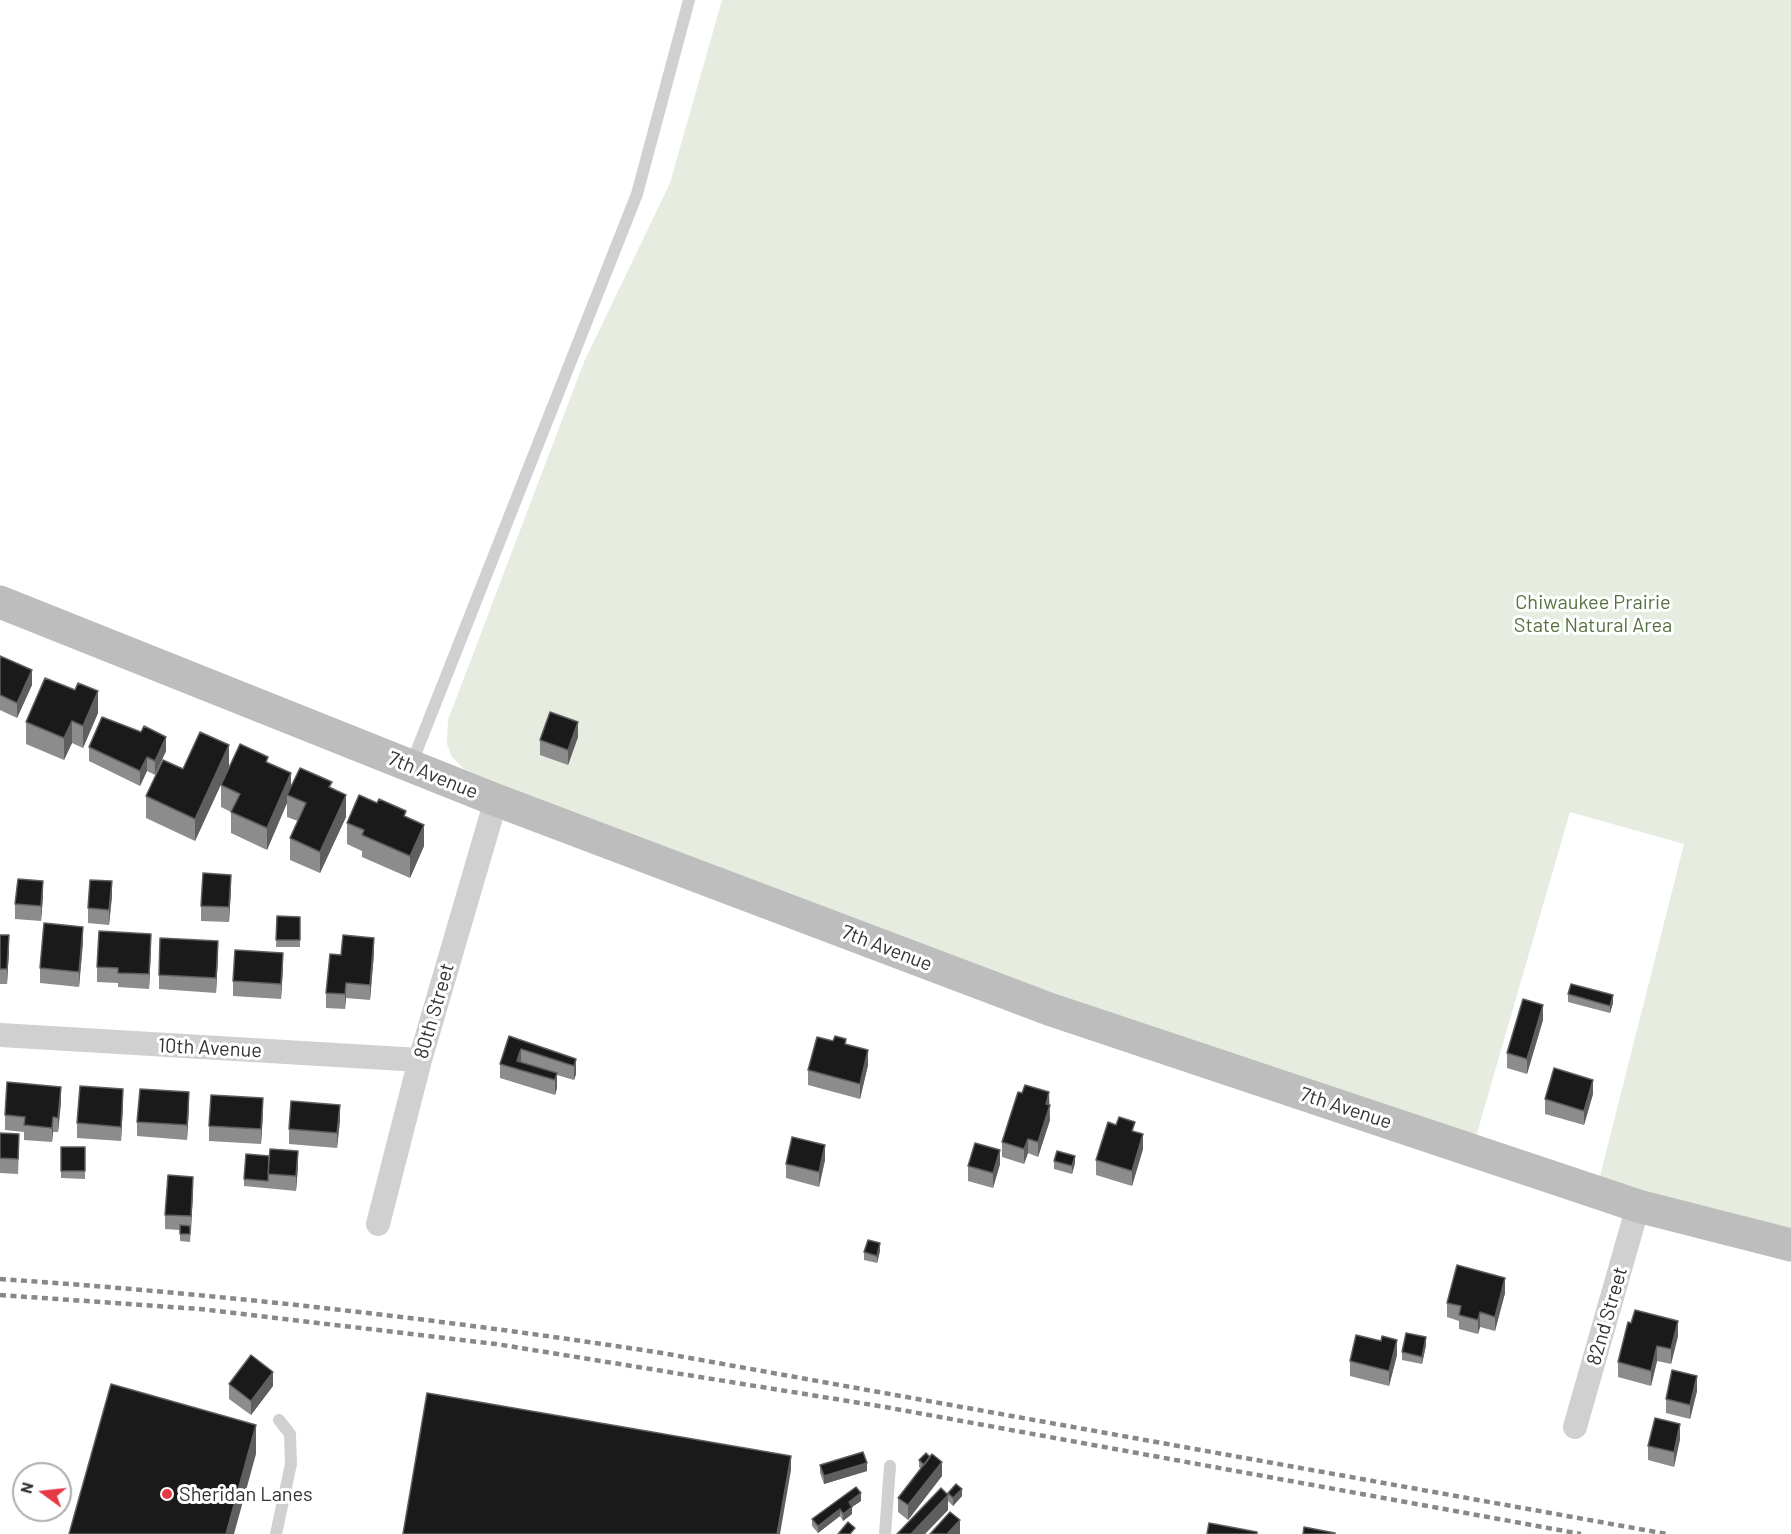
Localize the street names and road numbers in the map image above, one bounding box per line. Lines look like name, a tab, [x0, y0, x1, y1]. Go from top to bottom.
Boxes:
street label: 7th Avenue	[384, 746, 482, 804]
street label: 7th Avenue	[838, 920, 936, 976]
street label: 80th Street	[409, 960, 459, 1062]
street label: 10th Avenue	[157, 1033, 263, 1063]
street label: 7th Avenue	[1297, 1082, 1395, 1134]
street label: 82nd Street	[1582, 1264, 1632, 1368]

